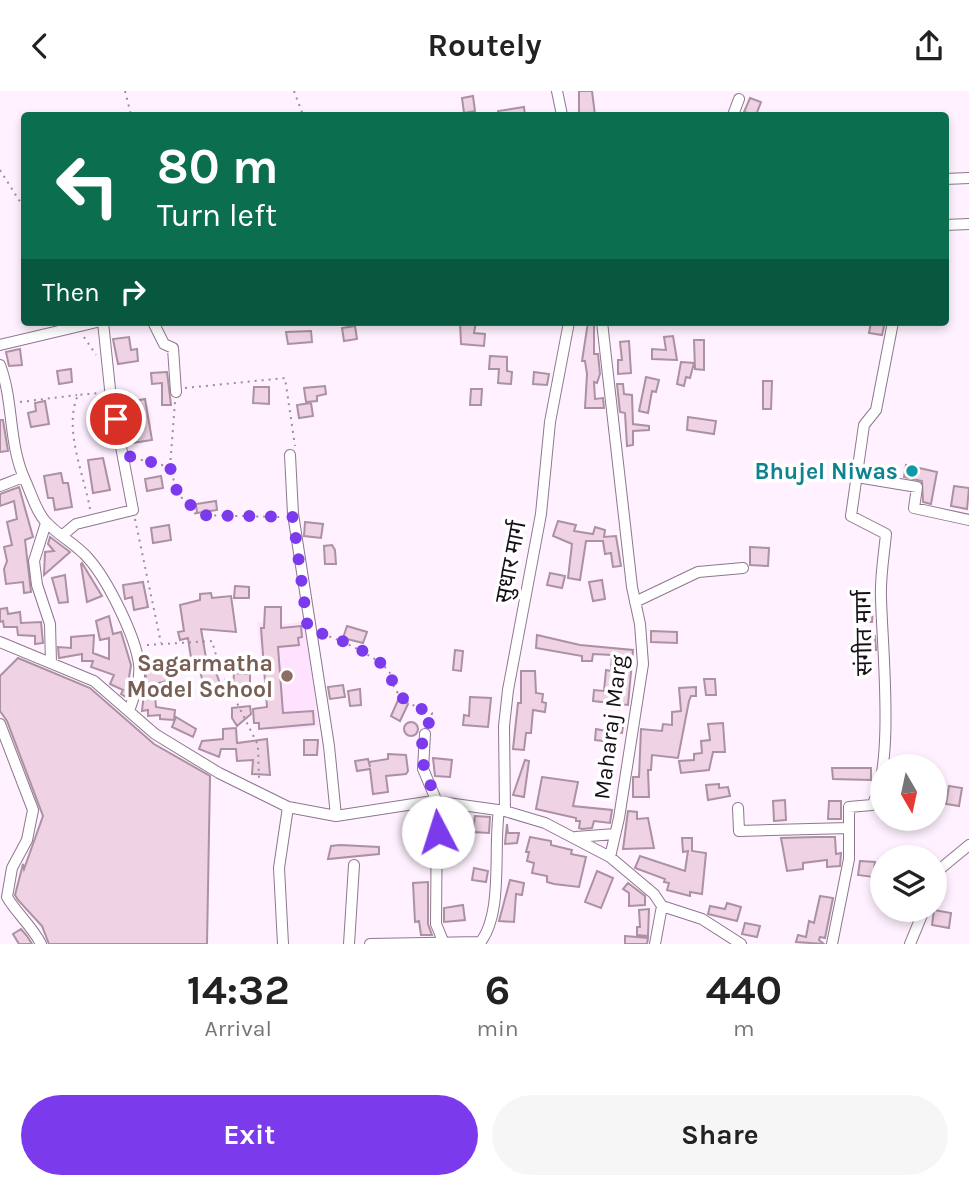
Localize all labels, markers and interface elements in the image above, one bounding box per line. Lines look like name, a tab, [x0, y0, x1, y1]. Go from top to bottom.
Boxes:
icon: back	[21, 27, 59, 65]
text: Routely	[427, 27, 542, 64]
icon: share	[910, 27, 948, 65]
text: 80 m	[157, 138, 279, 195]
icon: left	[42, 140, 133, 231]
text: Turn left	[157, 197, 277, 234]
icon: right	[114, 273, 152, 311]
text: Then	[42, 277, 100, 308]
pin	[86, 389, 146, 449]
icon: arrive	[97, 400, 135, 438]
place label: Bhujel Niwas	[755, 458, 898, 485]
marker: Bhujel Niwas	[904, 463, 920, 479]
street label: सुधार मार्ग	[489, 518, 533, 606]
street label: संगीत मार्ग	[849, 589, 878, 676]
place label: Sagarmatha Model School	[127, 650, 273, 703]
street label: Maharaj Marg	[588, 653, 633, 801]
marker: Sagarmatha Model School	[279, 668, 295, 684]
north arrow	[870, 754, 947, 831]
map controls	[870, 754, 947, 922]
position arrow	[401, 795, 475, 869]
button: layers	[870, 845, 947, 922]
text: 14:32	[187, 965, 290, 1015]
text: 6	[485, 965, 510, 1015]
text: 440	[706, 965, 782, 1015]
text: Arrival	[205, 1015, 272, 1042]
text: min	[476, 1015, 519, 1042]
text: m	[733, 1015, 755, 1042]
button: Exit	[21, 1095, 478, 1175]
button: Share	[492, 1095, 948, 1175]

